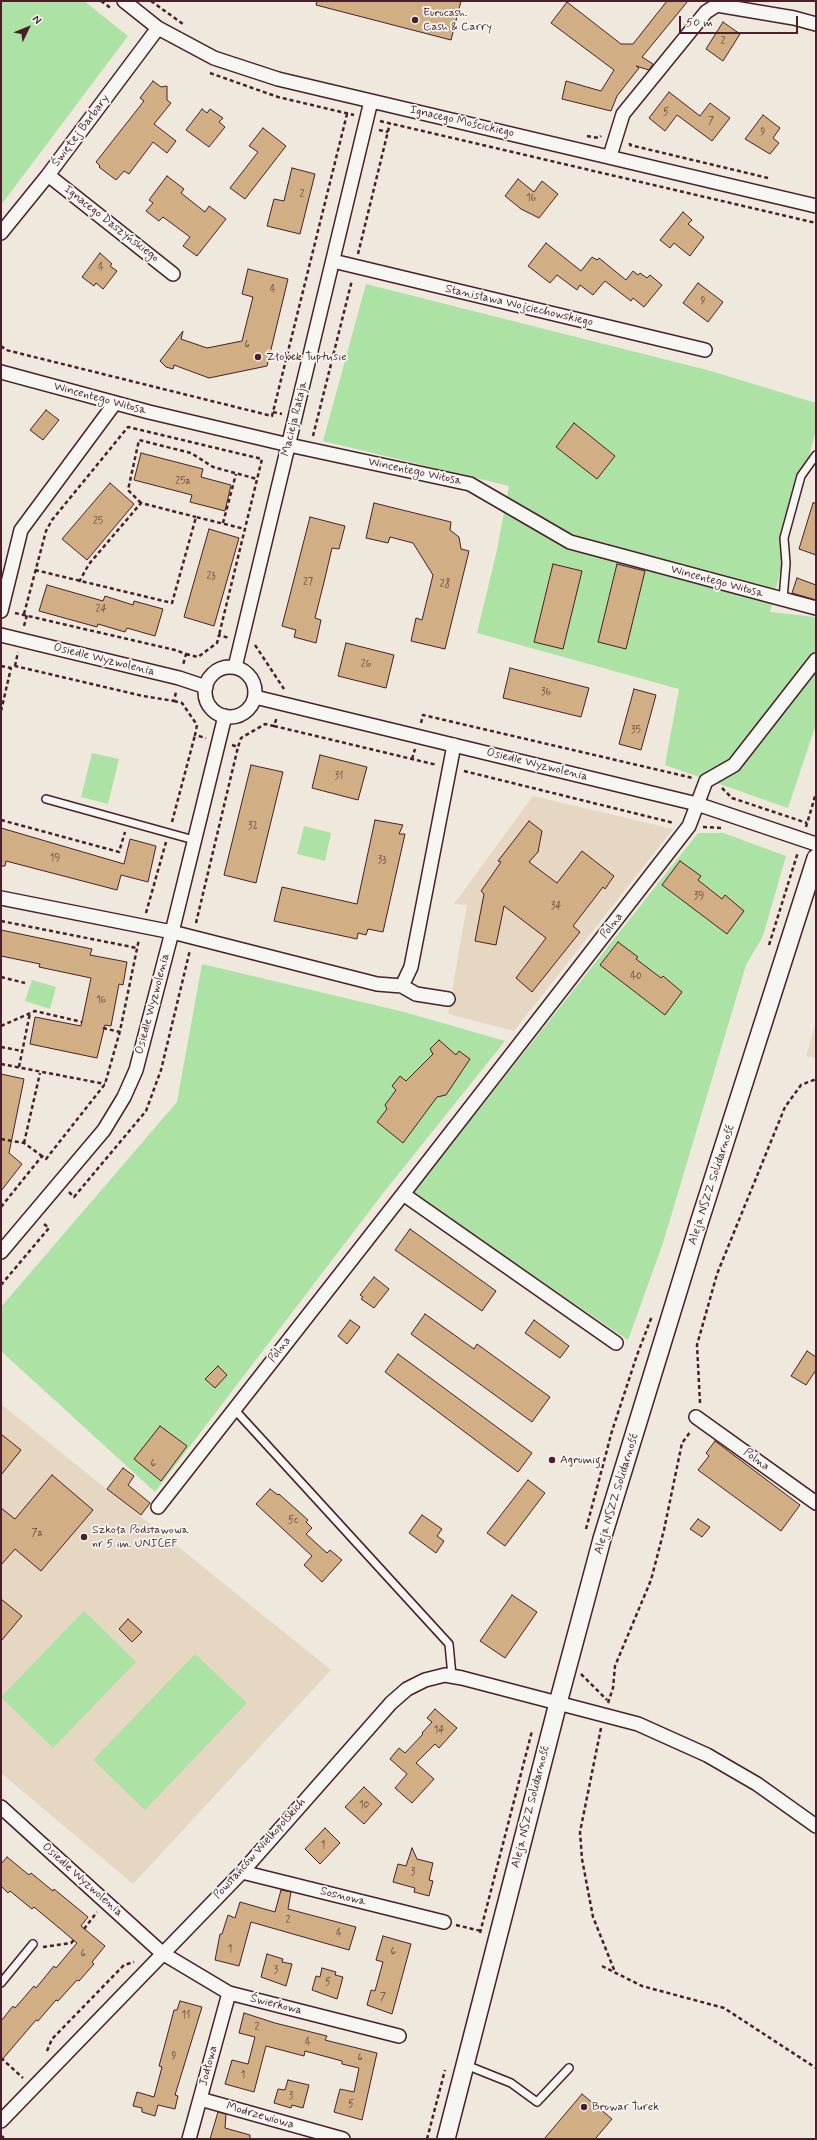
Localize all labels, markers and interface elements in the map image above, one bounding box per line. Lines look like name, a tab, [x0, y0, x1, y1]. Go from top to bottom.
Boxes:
place label: Eurocash. Cash & Carry	[423, 6, 492, 34]
north arrow	[8, 8, 48, 48]
scale bar	[681, 8, 800, 34]
text: N	[29, 12, 44, 27]
marker: Eurocash. Cash & Carry	[410, 15, 420, 25]
text: 50 m	[686, 15, 713, 31]
house number: 2	[721, 36, 725, 48]
street label: Świętej Barbary	[49, 92, 113, 170]
street label: Ignacego Mościckiego	[408, 103, 516, 141]
house number: 5	[663, 107, 669, 119]
house number: 7	[708, 116, 714, 128]
house number: 9	[761, 127, 765, 139]
street label: Ignacego Daszyńskiego	[61, 183, 161, 265]
house number: 2	[300, 189, 304, 201]
house number: 16	[526, 193, 536, 205]
house number: 4	[98, 262, 104, 274]
street label: Stanisława Wojciechowskiego	[444, 282, 594, 330]
house number: 4	[270, 284, 276, 296]
house number: 9	[701, 296, 705, 308]
house number: 6	[244, 339, 250, 351]
place label: Żłobek Tuptusie	[266, 350, 347, 364]
marker: Żłobek Tuptusie	[253, 352, 263, 362]
street label: Wincentego Witosa	[52, 380, 148, 418]
street label: Macieja Rataja	[279, 380, 311, 458]
street label: Wincentego Witosa	[367, 455, 463, 489]
house number: 25a	[175, 476, 191, 488]
house number: 25	[93, 516, 103, 528]
street label: Wincentego Witosa	[669, 563, 765, 601]
house number: 23	[206, 571, 216, 583]
house number: 27	[303, 577, 313, 589]
house number: 28	[440, 579, 450, 591]
house number: 24	[96, 604, 106, 616]
street label: Osiedle Wyzwolenia	[52, 640, 156, 680]
house number: 26	[361, 659, 371, 671]
house number: 36	[541, 687, 551, 699]
house number: 35	[631, 725, 641, 737]
street label: Osiedle Wyzwolenia	[485, 745, 589, 785]
house number: 31	[335, 771, 343, 783]
house number: 32	[248, 821, 258, 833]
house number: 19	[50, 853, 60, 865]
house number: 33	[378, 855, 386, 867]
house number: 39	[694, 891, 704, 903]
house number: 34	[551, 901, 561, 913]
street label: Polna	[597, 910, 627, 942]
street label: Osiedle Wyzwolenia	[133, 952, 173, 1056]
house number: 40	[630, 971, 642, 983]
house number: 16	[96, 995, 106, 1007]
street label: Aleja NSZZ Solidarność	[686, 1123, 738, 1247]
street label: Polna	[265, 1334, 295, 1366]
street label: Aleja NSZZ Solidarność	[592, 1432, 642, 1556]
street label: Polna	[740, 1446, 772, 1474]
place label: Agromig	[560, 1453, 601, 1467]
marker: Agromig	[547, 1455, 557, 1465]
house number: 6	[150, 1458, 156, 1470]
house number: 5c	[288, 1515, 298, 1527]
place label: Szkoła Podstawowa nr 5 im. UNICEF	[92, 1523, 189, 1551]
house number: 7a	[31, 1528, 43, 1540]
marker: Szkoła Podstawowa nr 5 im. UNICEF	[79, 1532, 89, 1542]
house number: 14	[434, 1725, 444, 1737]
street label: Aleja NSZZ Solidarność	[509, 1744, 553, 1870]
street label: Powstańców Wielkopolskich	[211, 1796, 309, 1902]
house number: 10	[359, 1800, 369, 1812]
street label: Osiedle Wyzwolenia	[39, 1840, 125, 1920]
house number: 1	[321, 1840, 325, 1852]
house number: 3	[411, 1867, 415, 1879]
street label: Sosnowa	[319, 1884, 367, 1910]
house number: 2	[286, 1915, 290, 1927]
house number: 4	[336, 1928, 342, 1940]
house number: 1	[228, 1944, 232, 1956]
house number: 6	[390, 1946, 396, 1958]
house number: 6	[80, 1948, 86, 1960]
house number: 3	[274, 1965, 278, 1977]
house number: 5	[325, 1977, 331, 1989]
street label: Świerkowa	[249, 1992, 303, 2018]
house number: 7	[380, 1992, 386, 2004]
house number: 11	[182, 2010, 190, 2022]
house number: 2	[255, 2022, 259, 2034]
house number: 4	[305, 2037, 311, 2049]
street label: Jodłowa	[197, 2044, 221, 2088]
house number: 9	[172, 2051, 176, 2063]
house number: 6	[357, 2052, 363, 2064]
house number: 1	[241, 2070, 245, 2082]
house number: 3	[289, 2091, 293, 2103]
street label: Modrzewiowa	[225, 2099, 295, 2133]
house number: 5	[348, 2099, 354, 2111]
place label: Browar Turek	[592, 2100, 659, 2114]
marker: Browar Turek	[579, 2102, 589, 2112]

